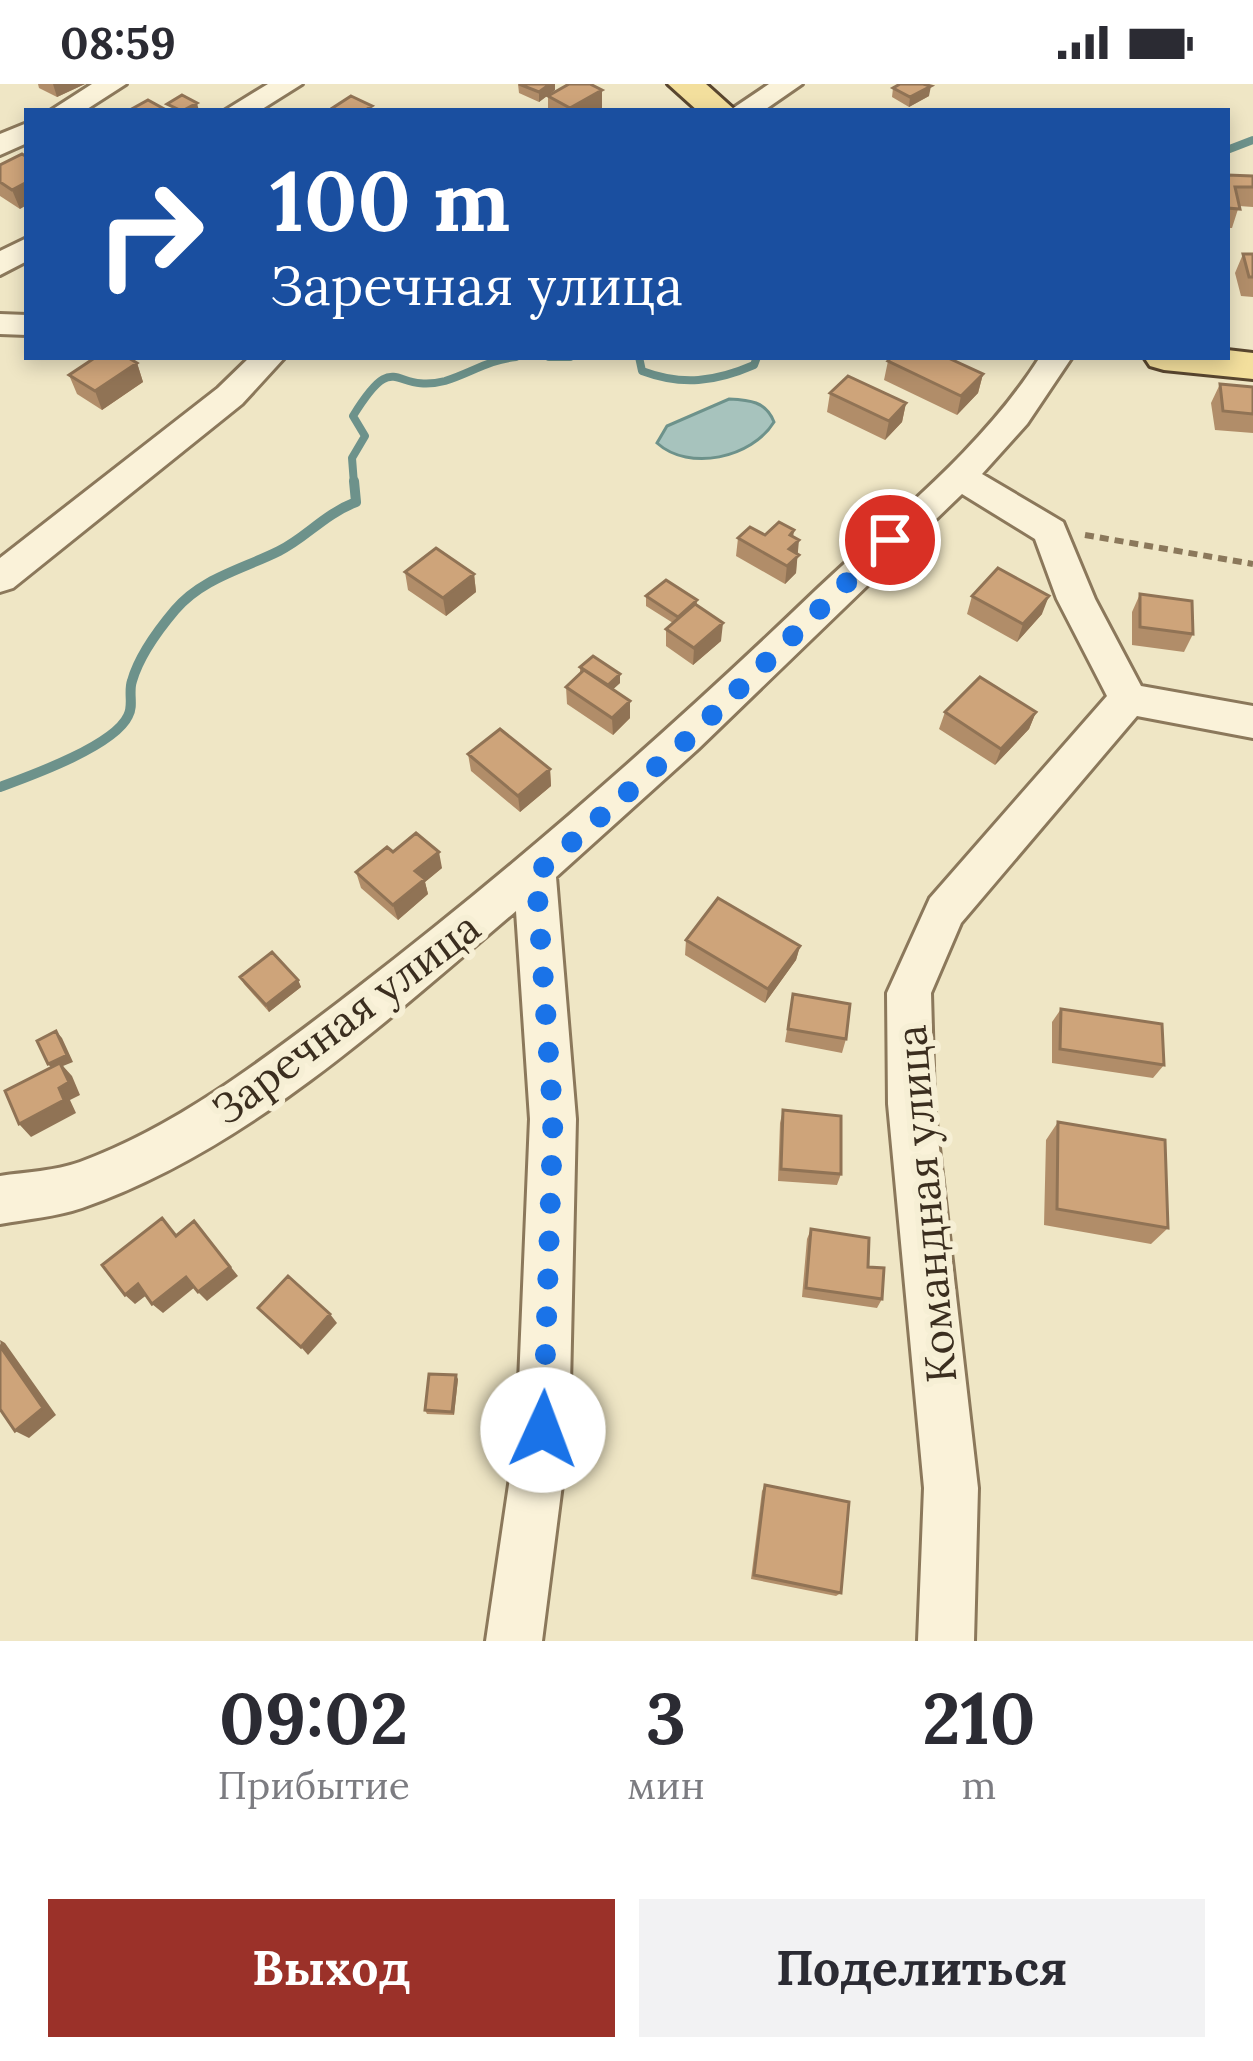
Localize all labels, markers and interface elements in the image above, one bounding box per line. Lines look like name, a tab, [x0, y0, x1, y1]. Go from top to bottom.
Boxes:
text: 08:59	[60, 14, 176, 71]
text: 100 m	[270, 146, 510, 254]
icon: right	[72, 156, 228, 312]
text: Заречная улица	[270, 251, 683, 320]
pin	[839, 489, 941, 591]
icon: arrive	[857, 507, 923, 573]
street label: Заречная улица	[201, 900, 491, 1136]
street label: Командная улица	[883, 1023, 969, 1385]
position arrow	[480, 1367, 606, 1493]
text: 09:02	[219, 1672, 408, 1764]
text: 3	[646, 1672, 686, 1764]
text: 210	[922, 1672, 1036, 1764]
text: Прибытие	[217, 1760, 410, 1810]
text: мин	[627, 1760, 705, 1810]
text: m	[961, 1760, 996, 1810]
button: Выход	[48, 1899, 615, 2037]
button: Поделиться	[639, 1899, 1205, 2037]

